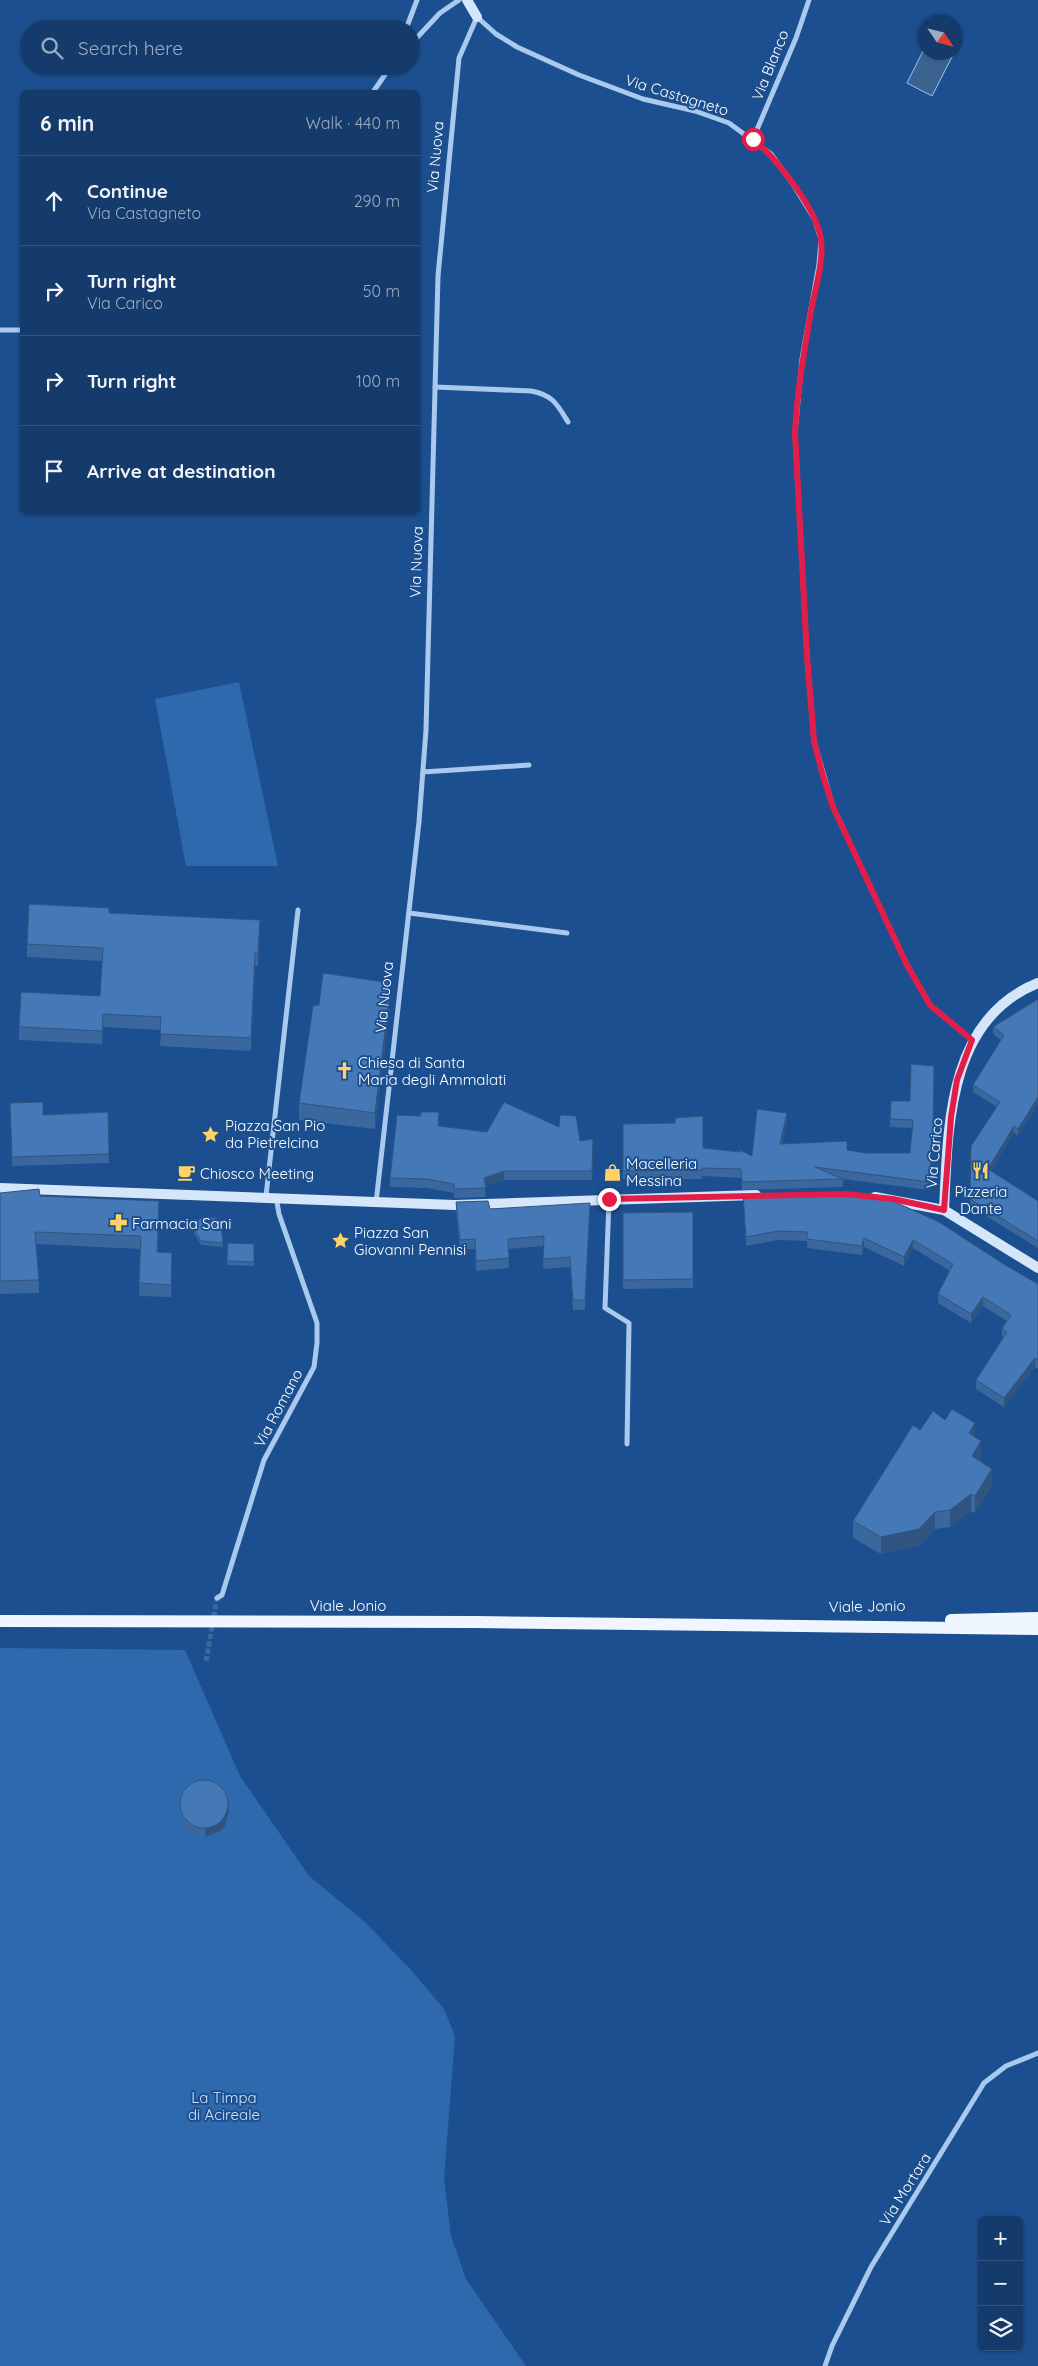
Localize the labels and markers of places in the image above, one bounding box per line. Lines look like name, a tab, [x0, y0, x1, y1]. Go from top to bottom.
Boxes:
place label: Chiesa di Santa Maria degli Ammalati	[358, 1053, 506, 1089]
church icon: Chiesa di Santa Maria degli Ammalati	[334, 1061, 354, 1081]
place label: Piazza San Pio da Pietrelcina	[225, 1116, 325, 1152]
place icon: Piazza San Pio da Pietrelcina	[201, 1124, 221, 1144]
place label: Macelleria Messina	[626, 1154, 697, 1190]
restaurant icon: Pizzeria Dante	[971, 1160, 991, 1180]
shop icon: Macelleria Messina	[602, 1162, 622, 1182]
cafe icon: Chiosco Meeting	[176, 1163, 196, 1183]
place label: Chiosco Meeting	[200, 1164, 314, 1183]
place label: Pizzeria Dante	[955, 1182, 1007, 1218]
pharmacy icon: Farmacia Sani	[108, 1213, 128, 1233]
place label: Farmacia Sani	[132, 1214, 231, 1233]
place label: Piazza San Giovanni Pennisi	[354, 1223, 466, 1259]
place icon: Piazza San Giovanni Pennisi	[330, 1231, 350, 1251]

